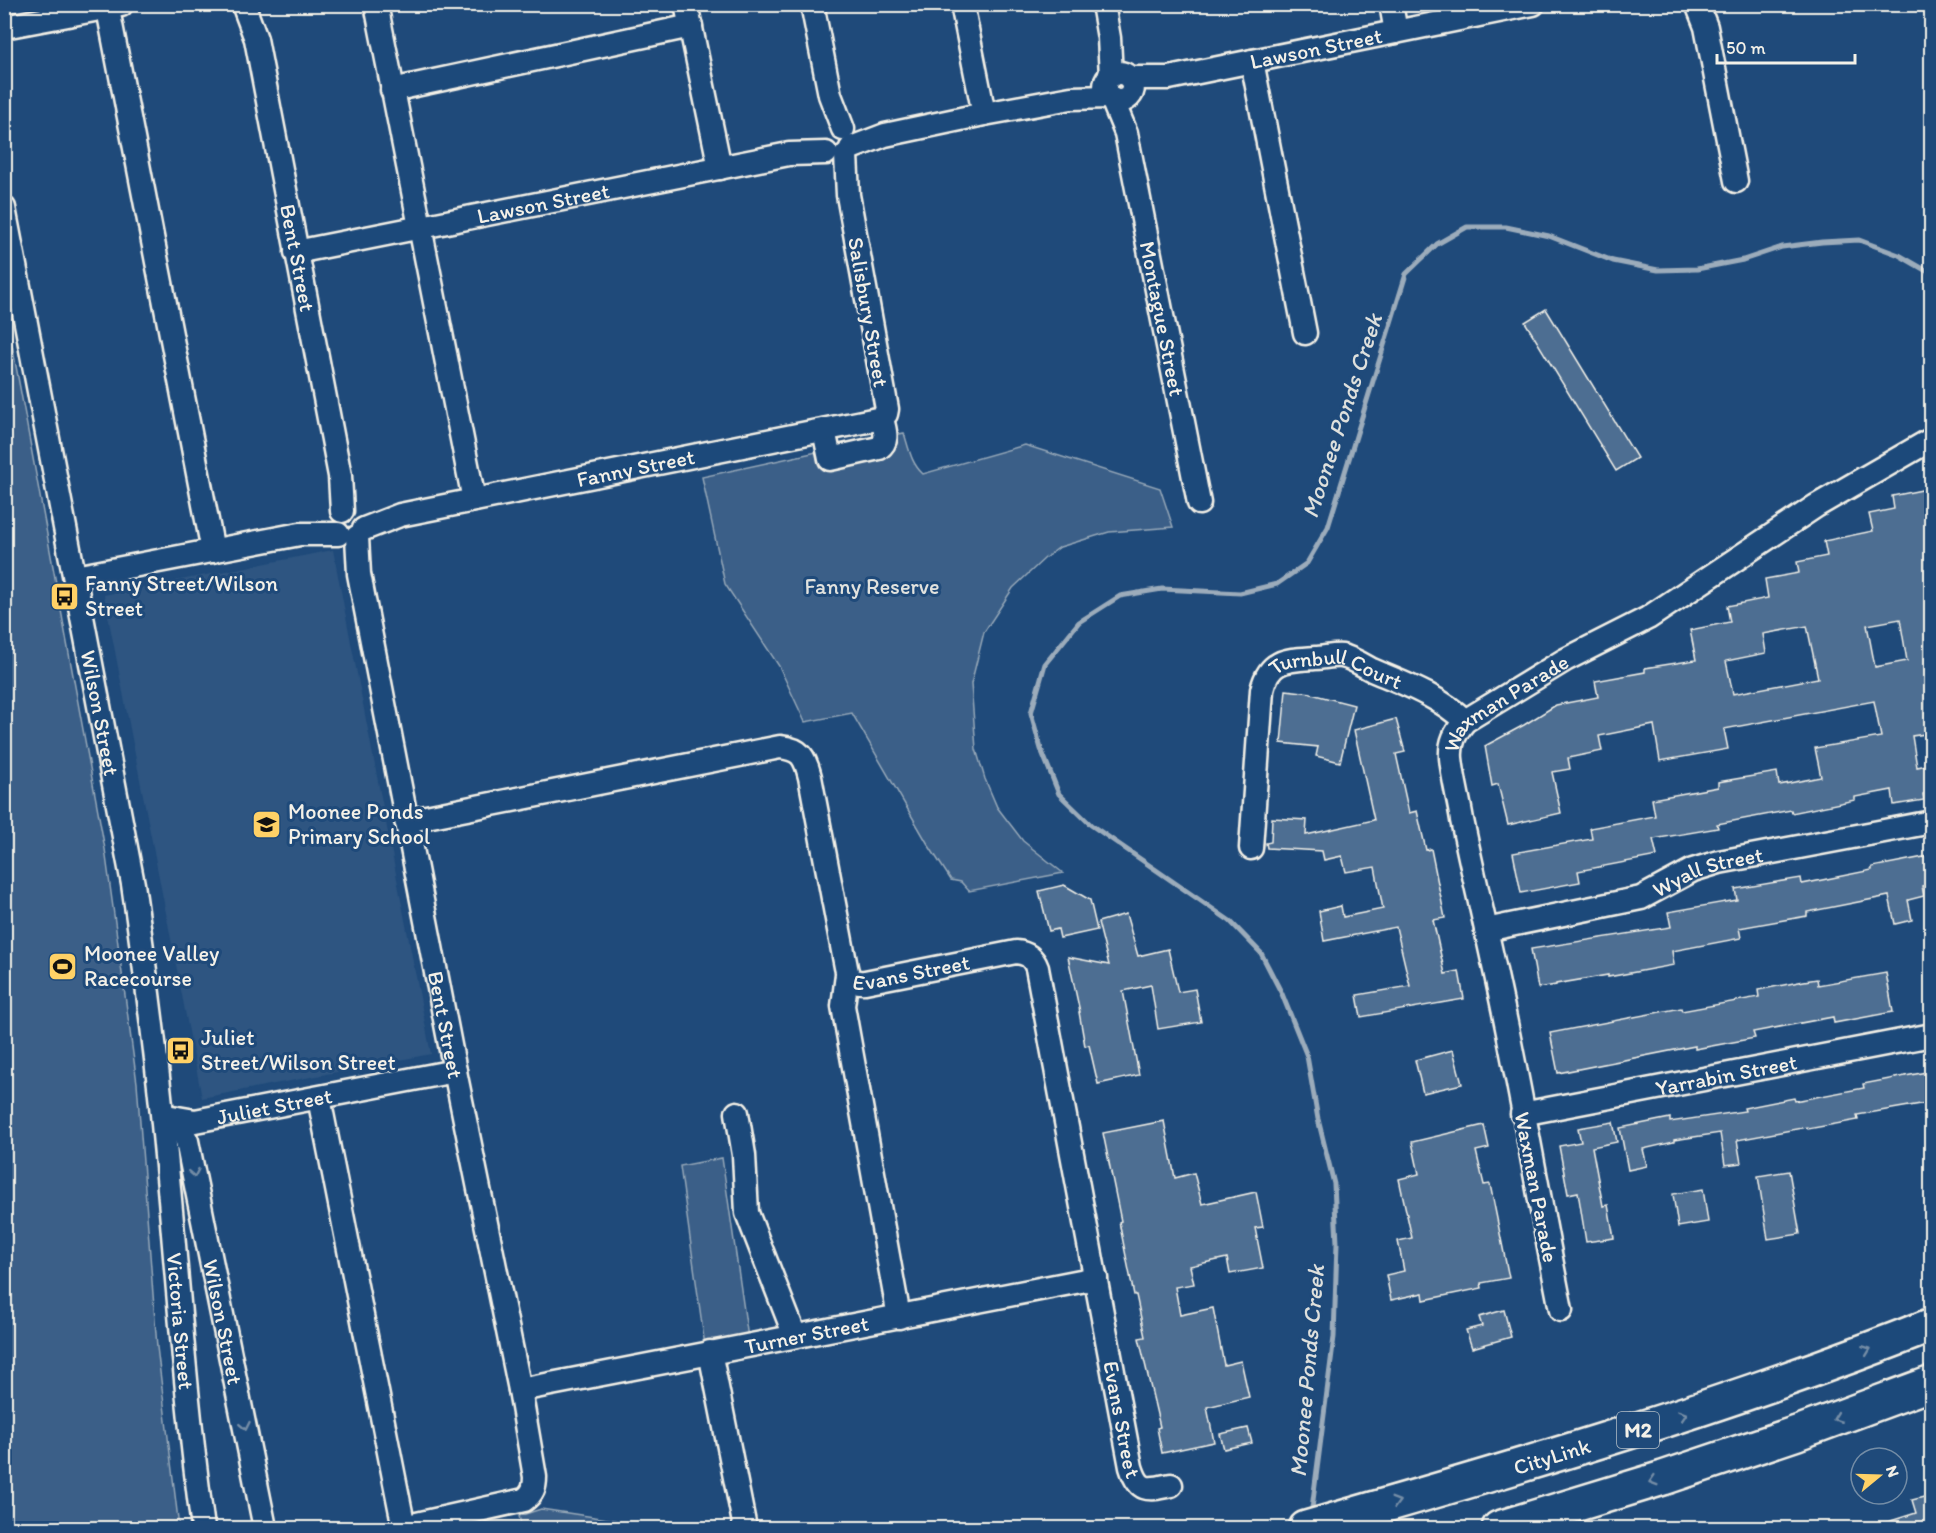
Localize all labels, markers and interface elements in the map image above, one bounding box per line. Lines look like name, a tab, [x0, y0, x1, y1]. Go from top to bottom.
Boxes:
street label: Lawson Street	[1248, 22, 1385, 75]
scale bar	[1717, 27, 1855, 65]
text: 50 m	[1726, 37, 1766, 59]
street label: Lawson Street	[475, 177, 612, 230]
street label: Bent Street	[274, 202, 321, 314]
street label: Salisbury Street	[842, 235, 895, 389]
street label: Montague Street	[1134, 239, 1191, 399]
water label: Moonee Ponds Creek	[1295, 309, 1389, 522]
street label: Fanny Street	[574, 443, 697, 493]
place label: Fanny Street/Wilson Street	[85, 570, 279, 622]
park label: Fanny Reserve	[805, 573, 939, 600]
bus stop icon: Fanny Street/Wilson Street	[48, 580, 80, 612]
street label: Turnbull Court	[1263, 643, 1406, 695]
street label: Wilson Street	[75, 648, 125, 778]
street label: Waxman Parade	[1437, 648, 1574, 755]
place label: Moonee Ponds Primary School	[288, 798, 430, 850]
school or university icon: Moonee Ponds Primary School	[251, 808, 283, 840]
street label: Wyall Street	[1648, 841, 1765, 903]
place label: Moonee Valley Racecourse	[84, 940, 220, 992]
street label: Evans Street	[851, 949, 972, 997]
sports icon: Moonee Valley Racecourse	[47, 950, 79, 982]
street label: Bent Street	[422, 969, 469, 1081]
place label: Juliet Street/Wilson Street	[201, 1024, 396, 1076]
bus stop icon: Juliet Street/Wilson Street	[164, 1034, 196, 1066]
street label: Yarrabin Street	[1653, 1048, 1799, 1102]
street label: Juliet Street	[214, 1082, 334, 1131]
street label: Waxman Parade	[1509, 1110, 1564, 1265]
one-way arrow	[186, 1168, 199, 1178]
street label: Victoria Street	[161, 1252, 200, 1391]
street label: Wilson Street	[197, 1257, 249, 1387]
water label: Moonee Ponds Creek	[1283, 1262, 1330, 1478]
street label: Turner Street	[742, 1309, 871, 1360]
one-way arrow	[1861, 1344, 1872, 1357]
street label: Evans Street	[1097, 1359, 1147, 1482]
one-way arrow	[1677, 1410, 1688, 1422]
one-way arrow	[1833, 1411, 1843, 1424]
road number: M2	[1617, 1412, 1659, 1448]
one-way arrow	[238, 1421, 251, 1431]
street label: CityLink	[1510, 1432, 1594, 1481]
north arrow	[1849, 1446, 1909, 1506]
text: N	[1882, 1463, 1903, 1479]
one-way arrow	[1648, 1474, 1659, 1487]
one-way arrow	[1390, 1497, 1401, 1509]

